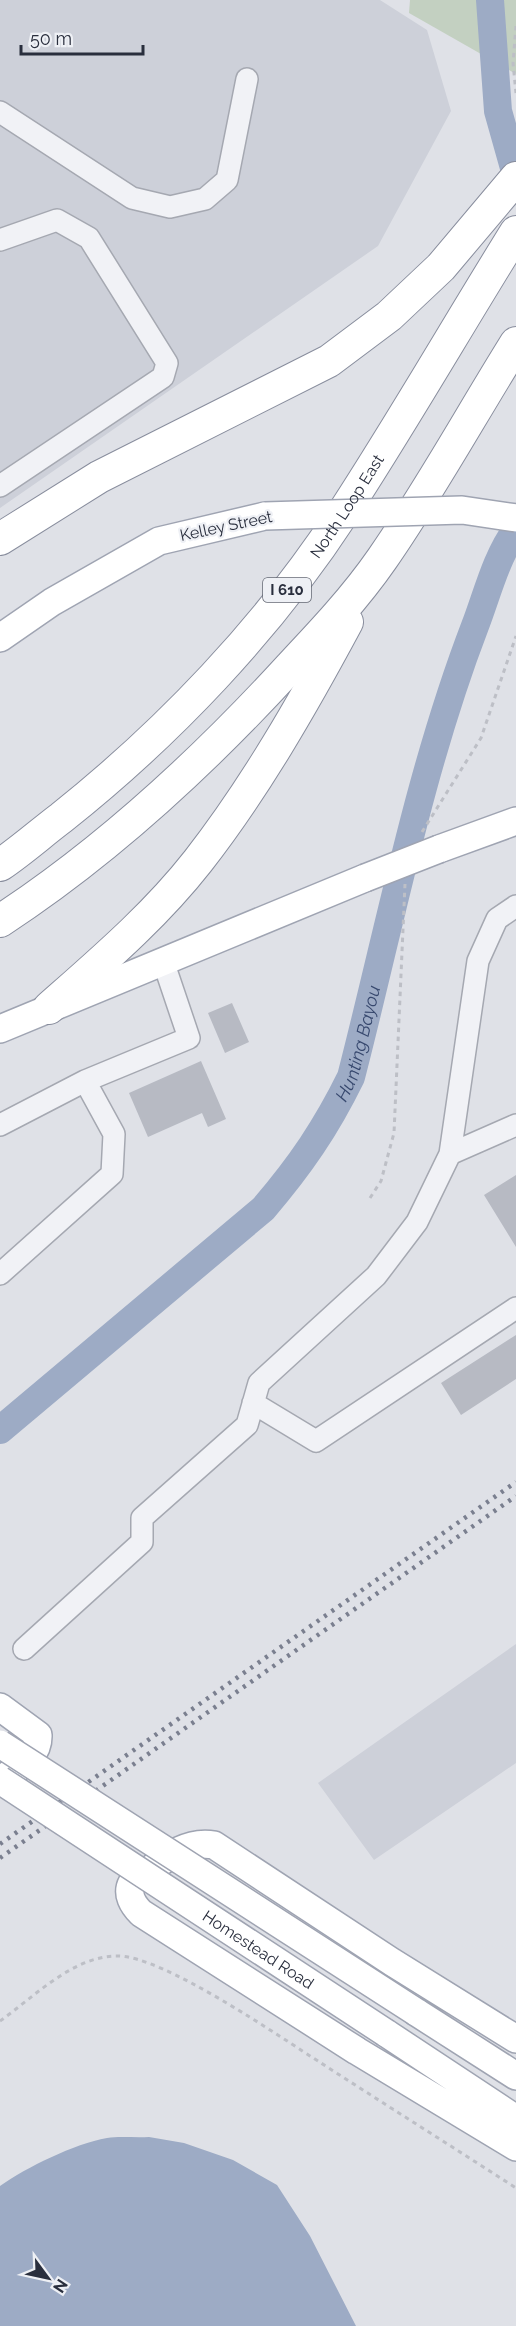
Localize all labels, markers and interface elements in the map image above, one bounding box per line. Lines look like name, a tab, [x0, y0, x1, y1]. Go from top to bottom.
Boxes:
scale bar	[21, 18, 142, 56]
text: 50 m	[30, 28, 72, 49]
street label: North Loop East	[306, 450, 388, 561]
street label: Kelley Street	[178, 507, 274, 545]
road number: I 610	[263, 578, 311, 602]
water label: Hunting Bayou	[330, 983, 384, 1104]
street label: Homestead Road	[199, 1906, 318, 1993]
north arrow	[18, 2248, 78, 2308]
text: N	[49, 2276, 71, 2296]

